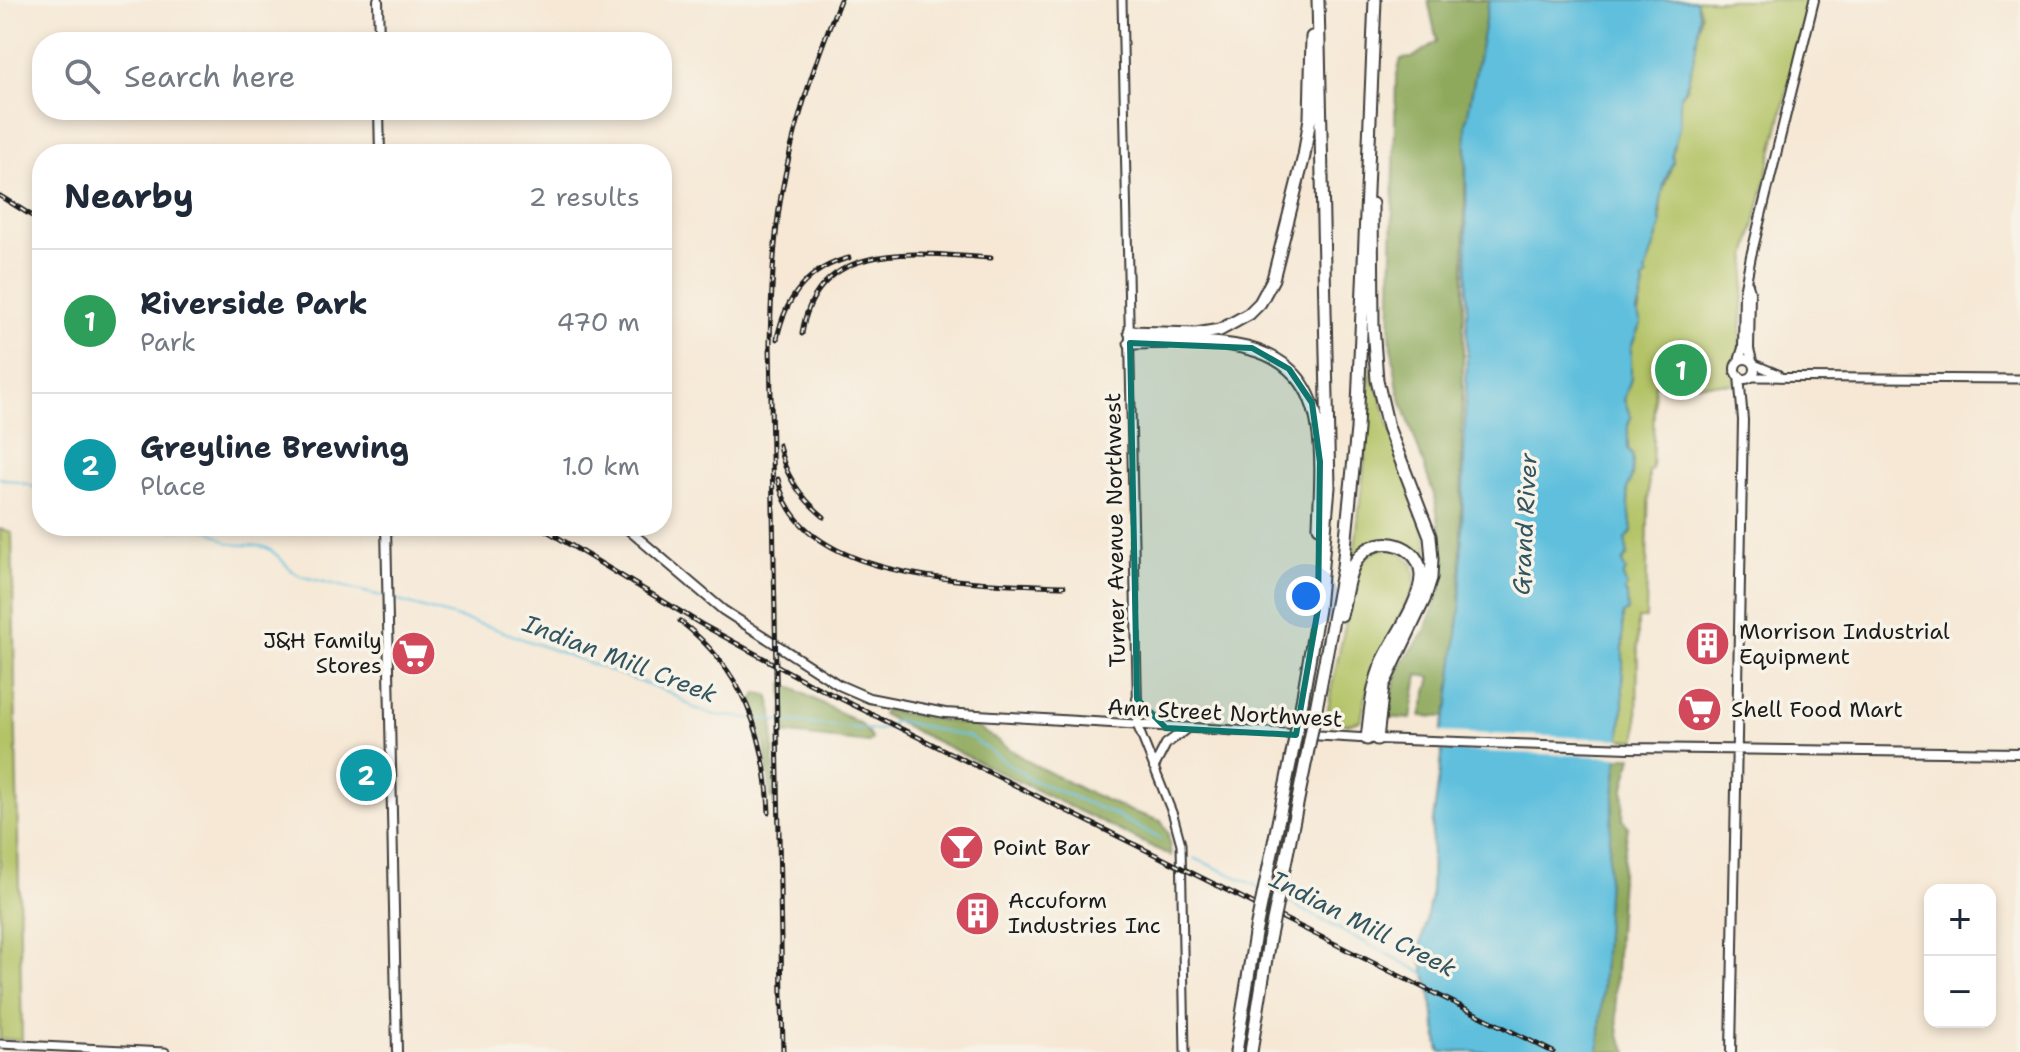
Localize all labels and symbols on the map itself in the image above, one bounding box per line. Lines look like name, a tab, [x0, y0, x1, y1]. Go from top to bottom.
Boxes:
pin: 1	[1655, 340, 1707, 400]
street label: Turner Avenue Northwest	[1098, 392, 1132, 668]
water label: Grand River	[1505, 452, 1545, 596]
your location	[1286, 576, 1326, 616]
water label: Indian Mill Creek	[518, 607, 722, 711]
place label: Morrison Industrial Equipment	[1739, 617, 1950, 671]
building icon: Morrison Industrial Equipment	[1684, 620, 1732, 668]
place label: J&H Family Stores	[263, 626, 382, 680]
supermarket icon: J&H Family Stores	[389, 629, 437, 677]
supermarket icon: Shell Food Mart	[1676, 685, 1724, 733]
street label: Ann Street Northwest	[1107, 692, 1343, 734]
place label: Shell Food Mart	[1731, 695, 1903, 724]
pin: 2	[340, 745, 392, 805]
bar icon: Point Bar	[938, 823, 986, 871]
place label: Point Bar	[993, 833, 1091, 862]
water label: Indian Mill Creek	[1263, 863, 1462, 985]
place label: Accuform Industries Inc	[1008, 886, 1161, 940]
building icon: Accuform Industries Inc	[953, 889, 1001, 937]

